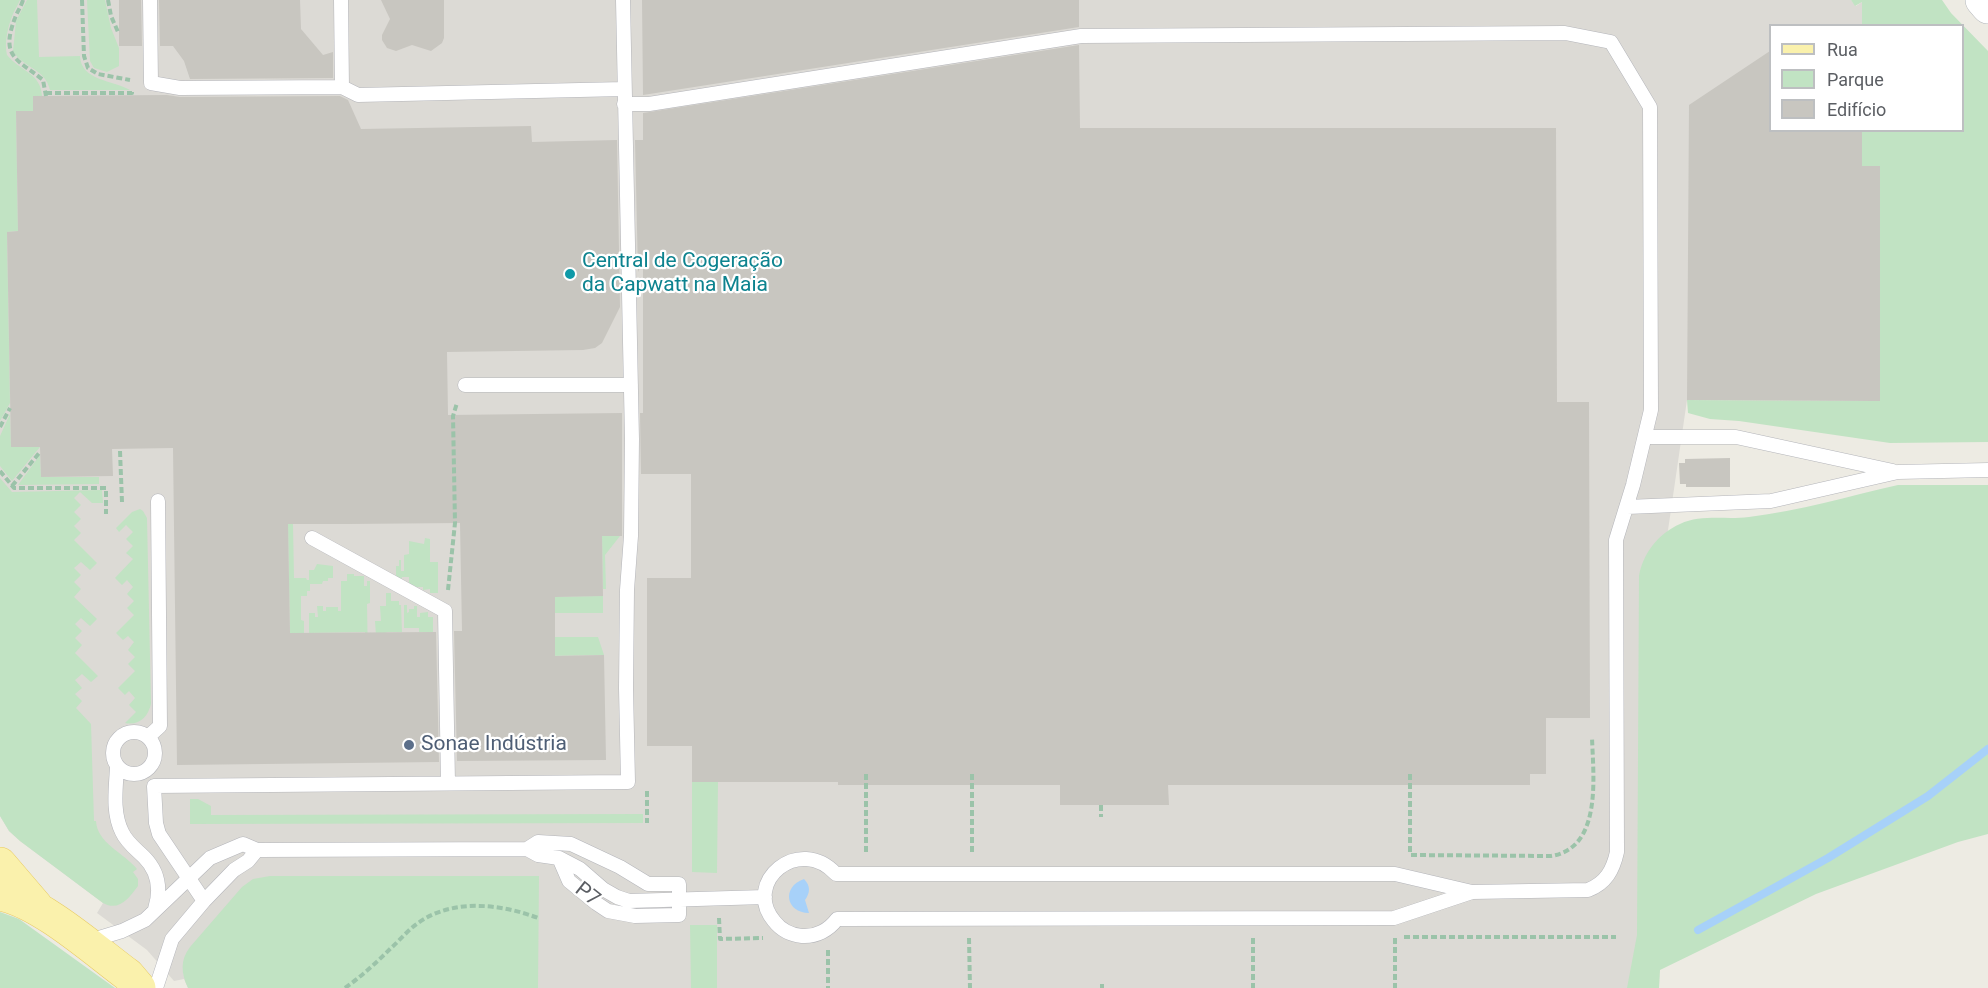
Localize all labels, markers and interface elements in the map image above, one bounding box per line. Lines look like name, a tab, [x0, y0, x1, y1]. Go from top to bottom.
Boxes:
legend	[1769, 24, 1964, 132]
text: Rua	[1827, 39, 1858, 60]
text: Parque	[1827, 69, 1884, 90]
text: Edifício	[1827, 99, 1886, 120]
place label: Central de Cogeração da Capwatt na Maia	[582, 249, 783, 299]
marker: Central de Cogeração da Capwatt na Maia	[563, 267, 577, 281]
place label: Sonae Indústria	[421, 732, 567, 758]
marker: Sonae Indústria	[402, 738, 416, 752]
street label: P7	[569, 877, 605, 913]

